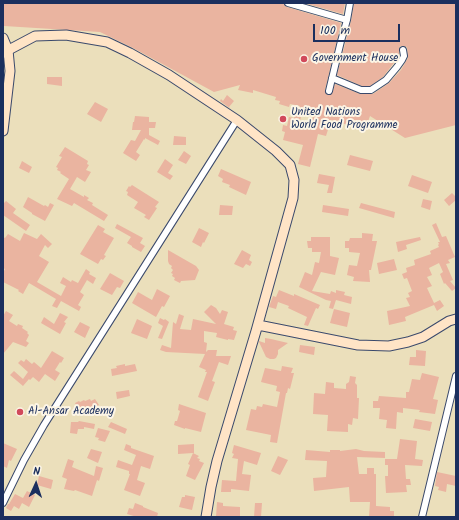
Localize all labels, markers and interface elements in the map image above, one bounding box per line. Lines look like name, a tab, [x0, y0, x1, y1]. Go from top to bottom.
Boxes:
scale bar	[315, 16, 402, 42]
text: 100 m	[320, 21, 350, 40]
place label: Government House	[312, 52, 398, 66]
marker: Government House	[299, 54, 309, 64]
place label: United Nations World Food Programme	[291, 106, 398, 132]
marker: United Nations World Food Programme	[278, 114, 288, 124]
place label: Al-Ansar Academy	[28, 405, 114, 419]
marker: Al-Ansar Academy	[15, 407, 25, 417]
text: N	[33, 463, 41, 481]
north arrow	[16, 464, 56, 504]

